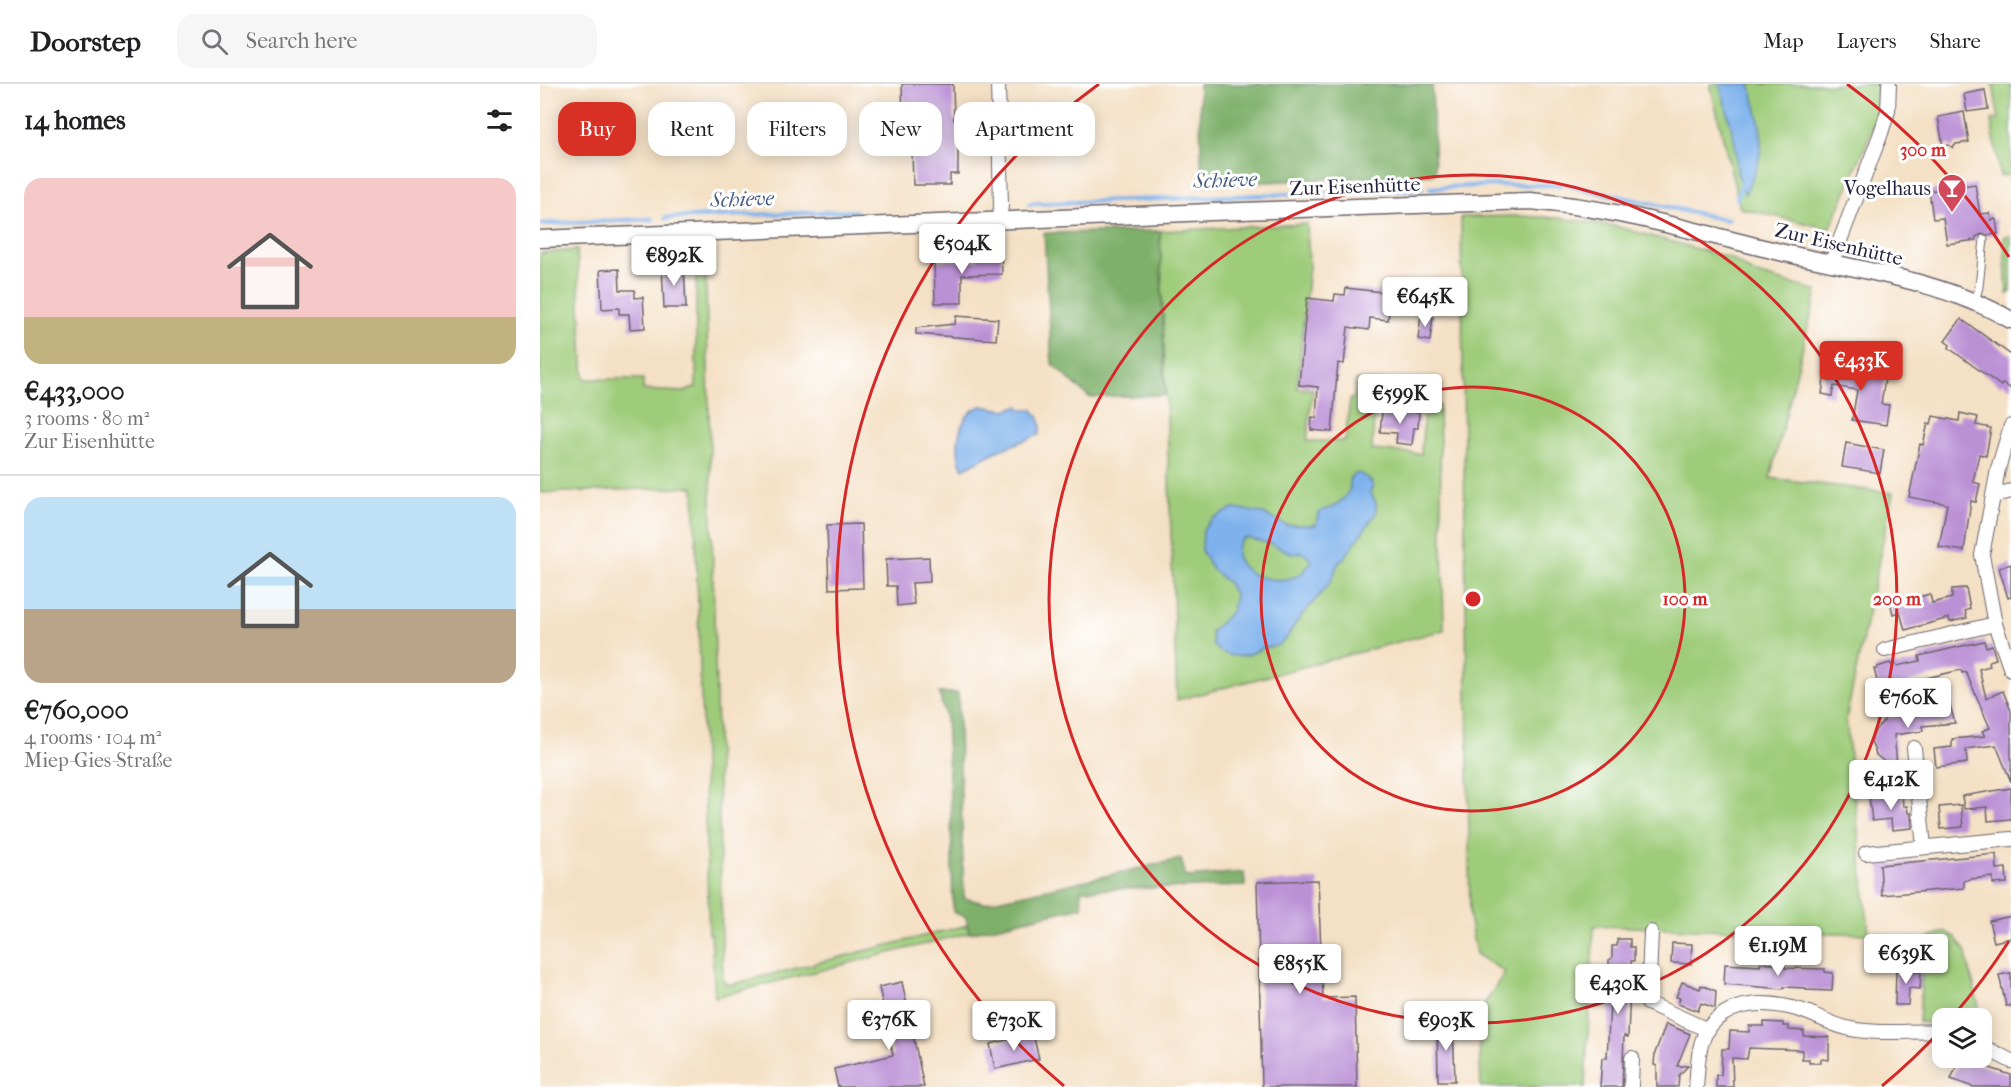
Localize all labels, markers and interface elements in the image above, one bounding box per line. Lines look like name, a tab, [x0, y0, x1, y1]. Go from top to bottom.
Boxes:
search box	[177, 14, 597, 68]
text: Doorstep	[30, 25, 141, 58]
icon: search	[198, 25, 231, 58]
text: Search here	[246, 28, 357, 54]
text: Map	[1763, 29, 1804, 53]
text: Layers	[1837, 29, 1896, 53]
text: Share	[1929, 29, 1981, 53]
chip: Buy	[558, 102, 636, 156]
chip: Rent	[648, 102, 735, 156]
chip: Filters	[747, 102, 847, 156]
chip: New	[859, 102, 942, 156]
chip: Apartment	[954, 102, 1095, 156]
icon: filters	[483, 104, 516, 137]
text: 14 homes	[24, 105, 126, 136]
text: 300 m	[1900, 140, 1947, 161]
water label: Schieve	[1192, 167, 1258, 193]
bar icon: Vogelhaus	[1936, 172, 1968, 214]
street label: Zur Eisenhütte	[1289, 173, 1421, 200]
place label: Vogelhaus	[1843, 177, 1931, 200]
water label: Schieve	[709, 186, 775, 212]
icon: home	[216, 217, 324, 325]
street label: Zur Eisenhütte	[1773, 219, 1905, 270]
pin: €504K	[920, 224, 1004, 275]
text: €504K	[933, 232, 991, 255]
pin: €892K	[632, 236, 716, 287]
text: €892K	[645, 244, 703, 267]
pin: €645K	[1383, 277, 1467, 328]
text: €645K	[1396, 285, 1454, 308]
pin: €433K	[1819, 341, 1903, 392]
text: €433K	[1834, 349, 1888, 372]
pin: €599K	[1358, 374, 1442, 425]
text: €433,000	[24, 376, 125, 407]
text: €599K	[1372, 382, 1428, 405]
text: 3 rooms · 80 m²	[24, 407, 149, 430]
text: Zur Eisenhütte	[24, 430, 155, 453]
icon: home	[216, 536, 324, 644]
centre of rings	[1463, 589, 1483, 609]
text: 100 m	[1662, 589, 1709, 610]
text: 200 m	[1873, 589, 1922, 610]
pin: €760K	[1866, 678, 1950, 729]
text: €760K	[1879, 686, 1937, 709]
text: €760,000	[24, 695, 129, 726]
text: 4 rooms · 104 m²	[24, 726, 162, 749]
text: Miep-Gies-Straße	[24, 749, 172, 772]
pin: €412K	[1849, 760, 1933, 811]
text: €412K	[1863, 768, 1919, 791]
pin: €1.19M	[1729, 926, 1827, 977]
text: €1.19M	[1749, 934, 1807, 957]
pin: €639K	[1864, 934, 1948, 985]
text: €639K	[1878, 942, 1934, 965]
pin: €855K	[1258, 944, 1342, 995]
text: €855K	[1273, 952, 1327, 975]
pin: €430K	[1576, 964, 1660, 1015]
text: €430K	[1589, 972, 1647, 995]
pin: €376K	[847, 1000, 931, 1051]
pin: €730K	[972, 1001, 1056, 1052]
pin: €903K	[1404, 1001, 1488, 1052]
text: €376K	[861, 1008, 917, 1031]
map controls	[1932, 1008, 1992, 1068]
button: layers	[1932, 1008, 1992, 1068]
text: €730K	[986, 1009, 1042, 1032]
text: €903K	[1418, 1009, 1474, 1032]

